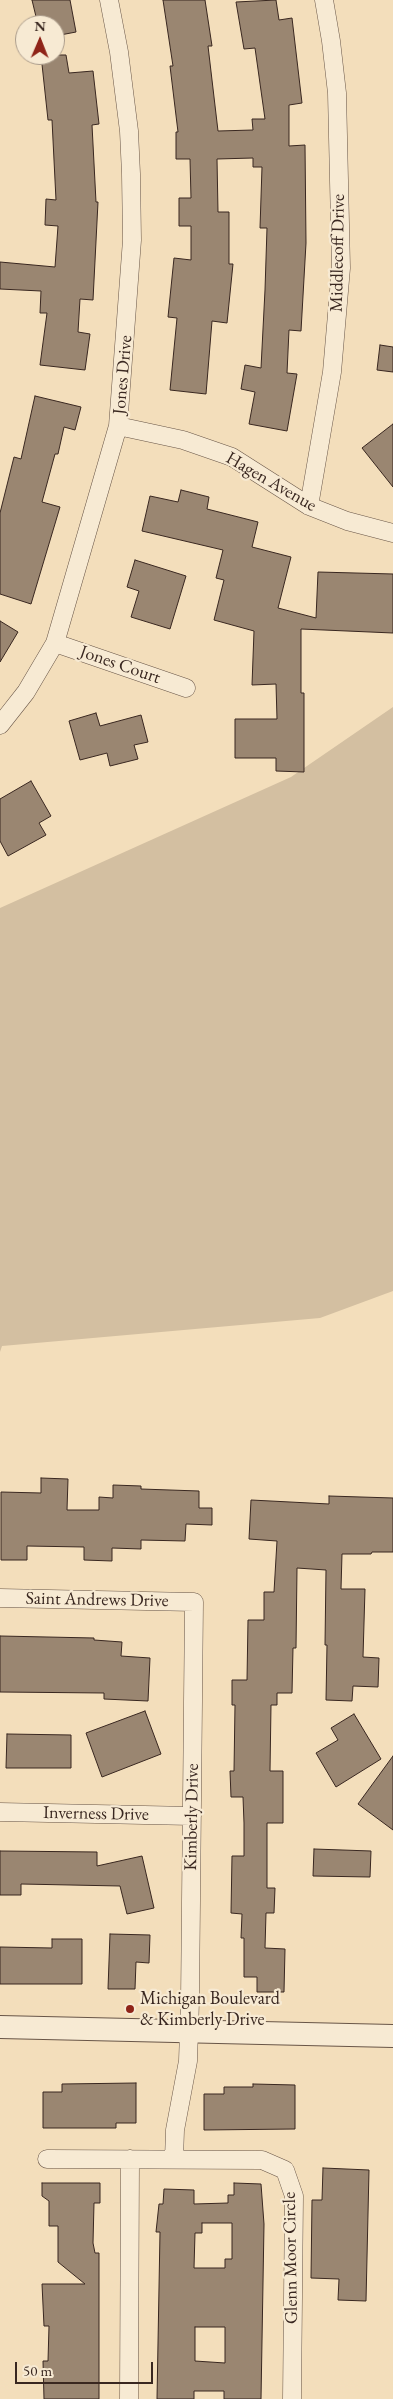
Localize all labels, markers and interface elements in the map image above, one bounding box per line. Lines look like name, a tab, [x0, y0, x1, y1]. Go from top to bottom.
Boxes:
north arrow	[15, 15, 65, 65]
text: N	[34, 17, 46, 35]
street label: Middlecoff Drive	[326, 194, 350, 312]
street label: Jones Drive	[109, 335, 137, 415]
street label: Hagen Avenue	[222, 447, 320, 517]
street label: Jones Court	[77, 641, 163, 689]
street label: Saint Andrews Drive	[25, 1588, 169, 1612]
street label: Kimberly Drive	[180, 1763, 204, 1871]
street label: Inverness Drive	[43, 1802, 149, 1826]
place label: Michigan Boulevard & Kimberly Drive	[140, 1988, 280, 2030]
marker: Michigan Boulevard & Kimberly Drive	[124, 2003, 136, 2015]
street label: Glenn Moor Circle	[279, 2192, 303, 2324]
scale bar	[18, 2352, 155, 2384]
text: 50 m	[23, 2361, 52, 2380]

